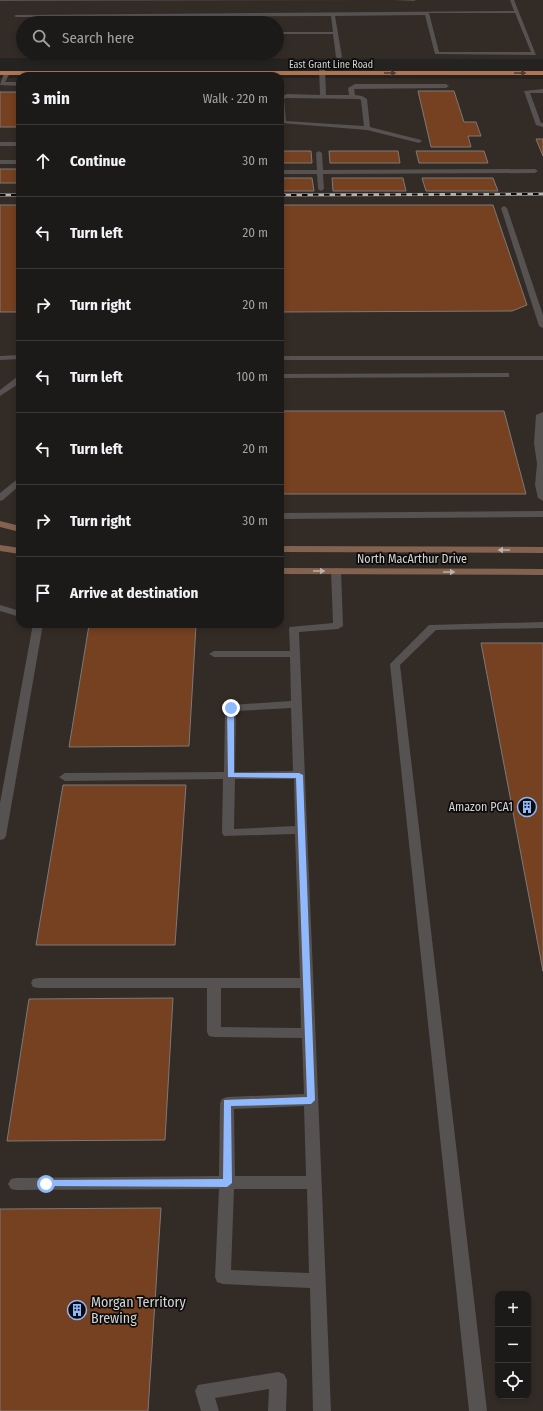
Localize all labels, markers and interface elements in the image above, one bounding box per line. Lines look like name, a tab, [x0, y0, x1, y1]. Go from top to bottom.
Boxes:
search box	[16, 16, 284, 60]
icon: search	[30, 27, 52, 49]
text: Search here	[62, 29, 134, 47]
street label: East Grant Line Road	[289, 59, 373, 71]
one-way arrow	[384, 70, 397, 76]
one-way arrow	[514, 70, 527, 76]
text: 3 min	[32, 88, 70, 109]
text: Walk · 220 m	[203, 91, 268, 106]
icon: ahead	[32, 150, 54, 172]
text: Continue	[70, 152, 126, 170]
text: 30 m	[242, 153, 268, 168]
icon: left	[32, 222, 54, 244]
text: Turn left	[70, 224, 123, 242]
text: 20 m	[242, 225, 268, 240]
icon: right	[32, 294, 54, 316]
text: Turn right	[70, 296, 131, 314]
text: 20 m	[242, 297, 268, 312]
icon: left	[32, 366, 54, 388]
text: Turn left	[70, 368, 123, 386]
text: 100 m	[236, 369, 268, 384]
icon: left	[32, 438, 54, 460]
text: Turn left	[70, 440, 123, 458]
text: 20 m	[242, 441, 268, 456]
icon: right	[32, 510, 54, 532]
text: Turn right	[70, 512, 131, 530]
text: 30 m	[242, 513, 268, 528]
one-way arrow	[497, 547, 510, 553]
street label: North MacArthur Drive	[357, 552, 467, 566]
one-way arrow	[313, 568, 326, 574]
one-way arrow	[443, 569, 456, 575]
icon: arrive	[32, 582, 54, 604]
text: Arrive at destination	[70, 584, 198, 602]
route end	[222, 699, 240, 717]
building icon: Amazon PCA1	[516, 796, 538, 818]
place label: Amazon PCA1	[449, 800, 513, 814]
route start	[37, 1175, 55, 1193]
map controls	[495, 1291, 531, 1399]
button: +	[495, 1291, 531, 1327]
place label: Morgan Territory Brewing	[91, 1294, 186, 1327]
building icon: Morgan Territory Brewing	[66, 1299, 88, 1321]
button: −	[495, 1327, 531, 1363]
button: locate	[495, 1363, 531, 1399]

